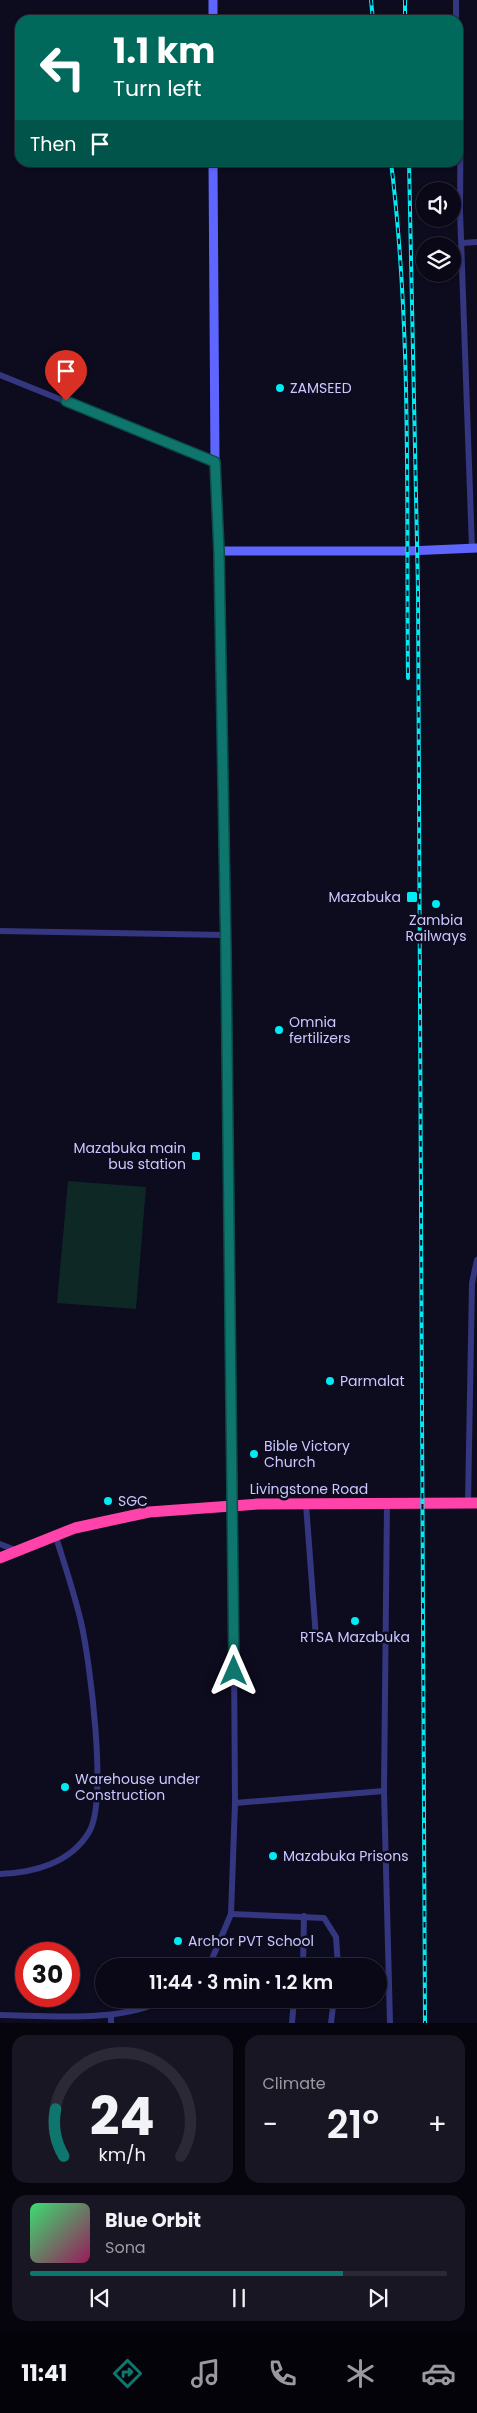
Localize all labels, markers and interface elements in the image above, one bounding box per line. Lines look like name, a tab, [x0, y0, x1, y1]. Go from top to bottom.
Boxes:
text: 1.1 km	[113, 26, 215, 75]
icon: left	[30, 35, 95, 100]
text: Turn left	[113, 73, 201, 104]
icon: arrive	[86, 130, 114, 158]
text: Then	[30, 131, 76, 158]
map controls	[416, 182, 461, 282]
button: sound	[416, 182, 461, 227]
button: layers	[416, 237, 461, 282]
pin	[45, 350, 87, 401]
icon: arrive	[52, 357, 80, 385]
place label: ZAMSEED	[290, 378, 352, 398]
marker: ZAMSEED	[274, 382, 286, 394]
place label: Mazabuka	[329, 887, 401, 907]
marker: Mazabuka	[405, 890, 419, 904]
marker: Zambia Railways	[430, 898, 442, 910]
place label: Zambia Railways	[406, 910, 467, 946]
place label: Omnia fertilizers	[289, 1012, 351, 1048]
marker: Omnia fertilizers	[273, 1024, 285, 1036]
place label: Mazabuka main bus station	[74, 1138, 186, 1174]
marker: Mazabuka main bus station	[190, 1150, 202, 1162]
place label: Parmalat	[340, 1371, 405, 1391]
marker: Parmalat	[324, 1375, 336, 1387]
place label: Bible Victory Church	[264, 1436, 350, 1472]
marker: Bible Victory Church	[248, 1448, 260, 1460]
street label: Livingstone Road	[250, 1479, 368, 1499]
place label: SGC	[118, 1491, 148, 1511]
marker: SGC	[102, 1495, 114, 1507]
marker: RTSA Mazabuka	[349, 1615, 361, 1627]
place label: RTSA Mazabuka	[300, 1627, 410, 1647]
position arrow	[207, 1644, 259, 1696]
place label: Warehouse under Construction	[75, 1769, 200, 1805]
marker: Warehouse under Construction	[59, 1781, 71, 1793]
place label: Mazabuka Prisons	[283, 1846, 409, 1866]
marker: Mazabuka Prisons	[267, 1850, 279, 1862]
place label: Archor PVT School	[188, 1931, 314, 1951]
marker: Archor PVT School	[172, 1935, 184, 1947]
speed limit sign: 30	[15, 1942, 80, 2007]
text: 11:44 · 3 min · 1.2 km	[149, 1969, 333, 1996]
text: Climate	[263, 2072, 326, 2095]
text: 24	[90, 2080, 155, 2153]
text: 21°	[327, 2098, 379, 2151]
text: −	[263, 2105, 278, 2144]
text: +	[428, 2105, 447, 2144]
text: km/h	[98, 2142, 146, 2167]
text: Blue Orbit	[105, 2207, 201, 2234]
text: Sona	[105, 2236, 146, 2259]
icon: previous	[86, 2284, 114, 2312]
icon: pause	[225, 2284, 253, 2312]
icon: next	[364, 2284, 392, 2312]
icon: directions	[110, 2356, 145, 2391]
icon: music	[188, 2356, 223, 2391]
icon: phone	[265, 2356, 300, 2391]
icon: climate	[343, 2356, 378, 2391]
icon: car	[421, 2356, 456, 2391]
text: 11:41	[21, 2358, 67, 2389]

